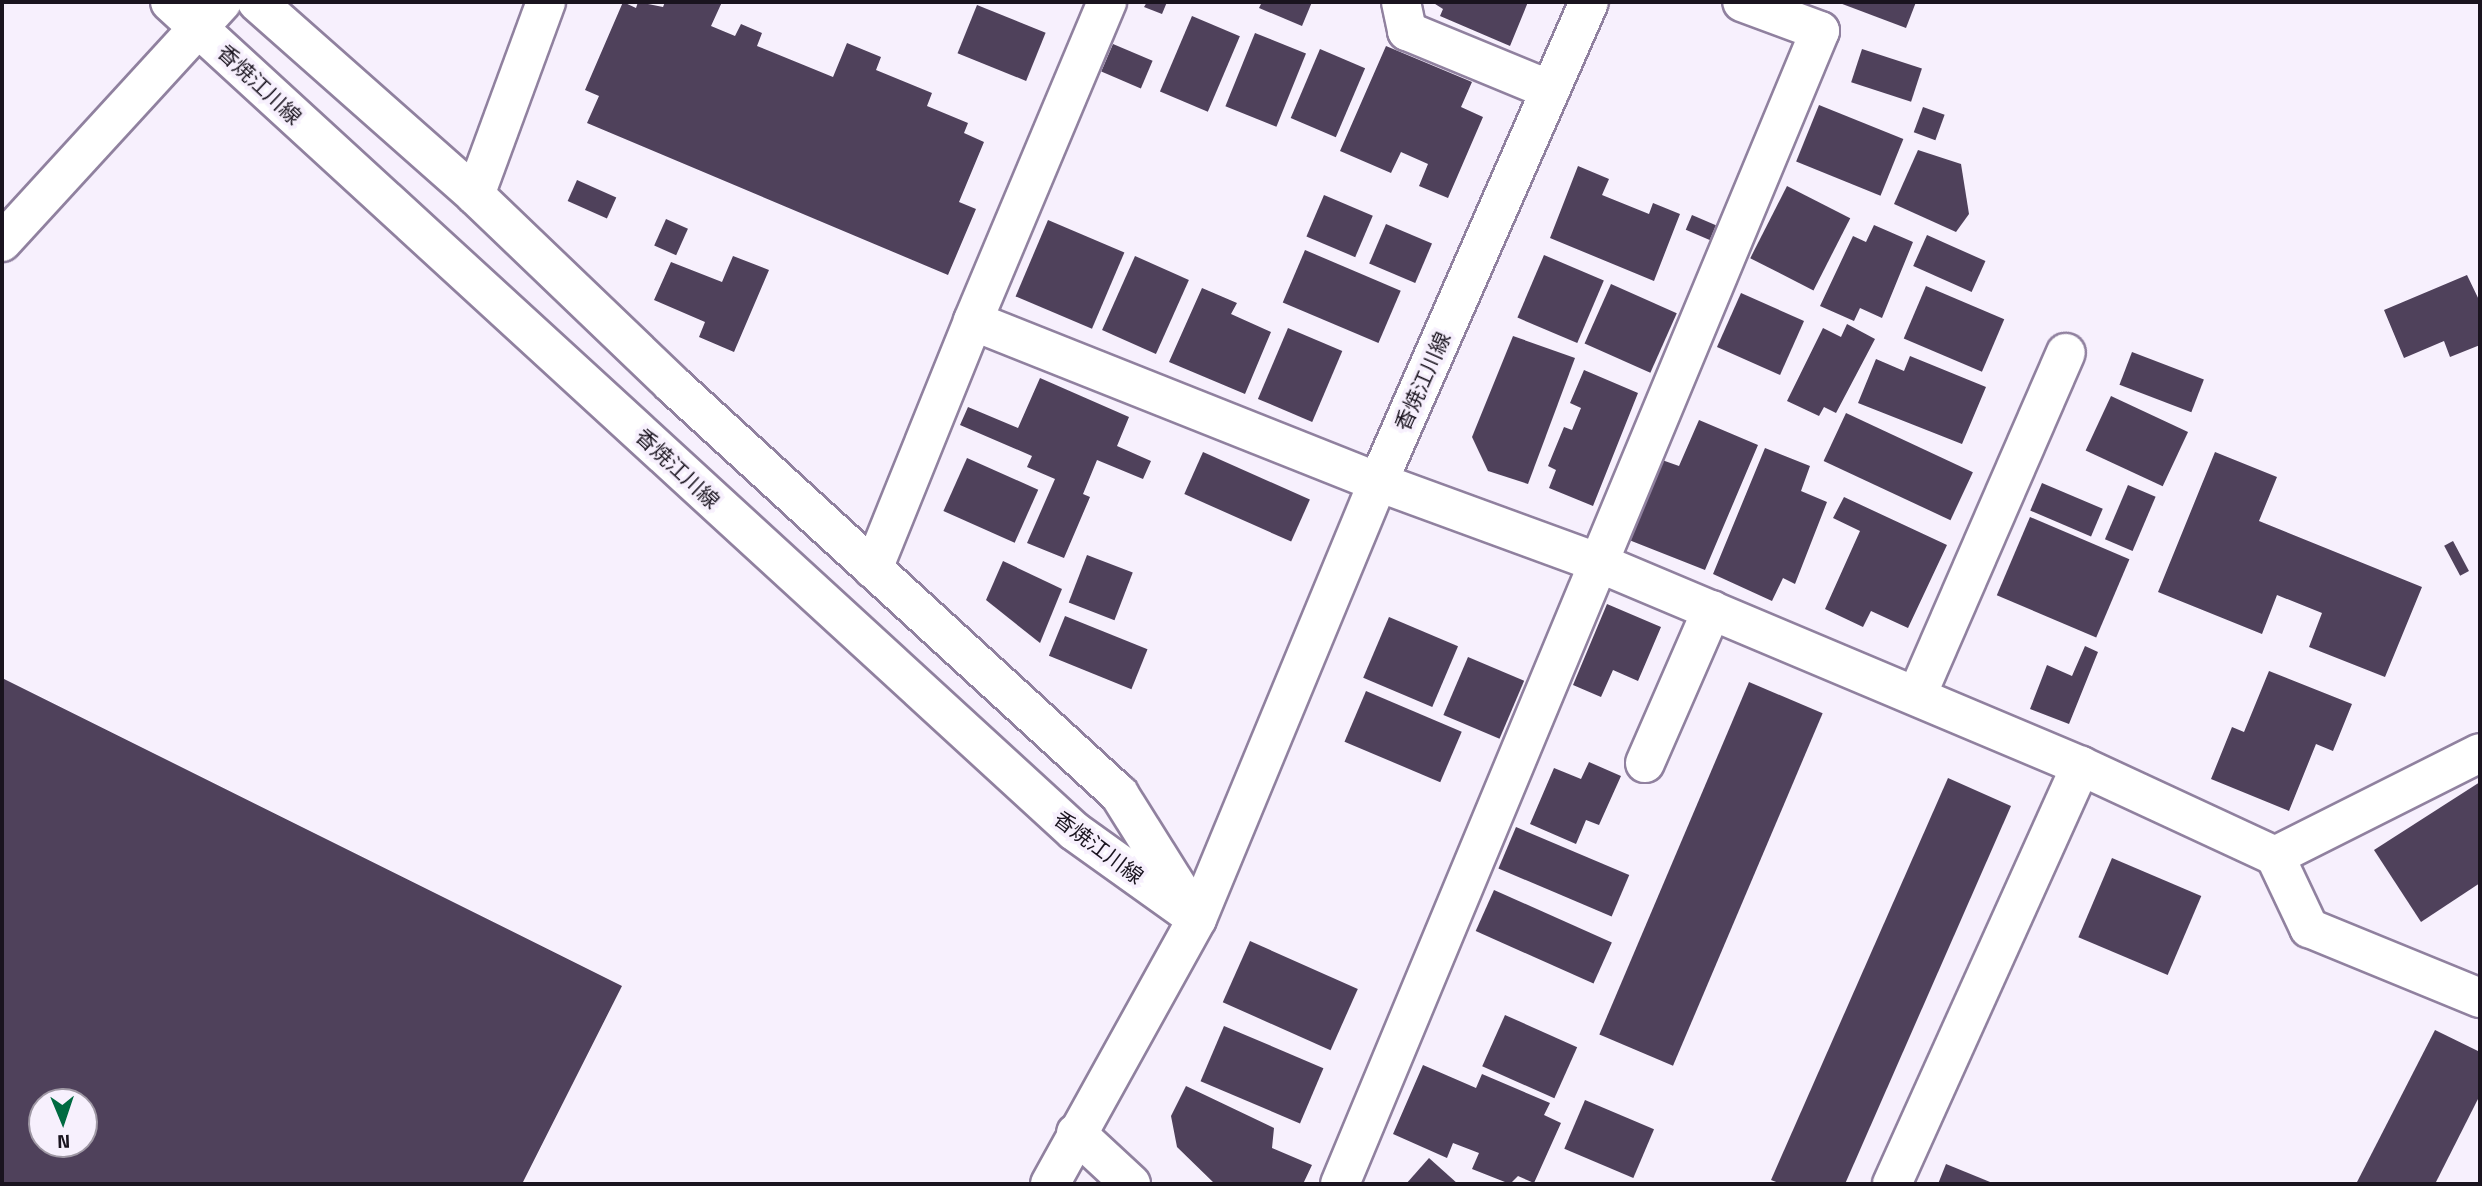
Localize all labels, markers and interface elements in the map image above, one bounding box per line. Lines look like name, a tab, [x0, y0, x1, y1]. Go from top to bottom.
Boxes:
street label: 香焼江川線	[213, 39, 307, 129]
street label: 香焼江川線	[1389, 328, 1455, 434]
street label: 香焼江川線	[631, 423, 725, 513]
street label: 香焼江川線	[1049, 805, 1149, 889]
north arrow	[28, 1088, 98, 1158]
text: N	[57, 1128, 71, 1157]

